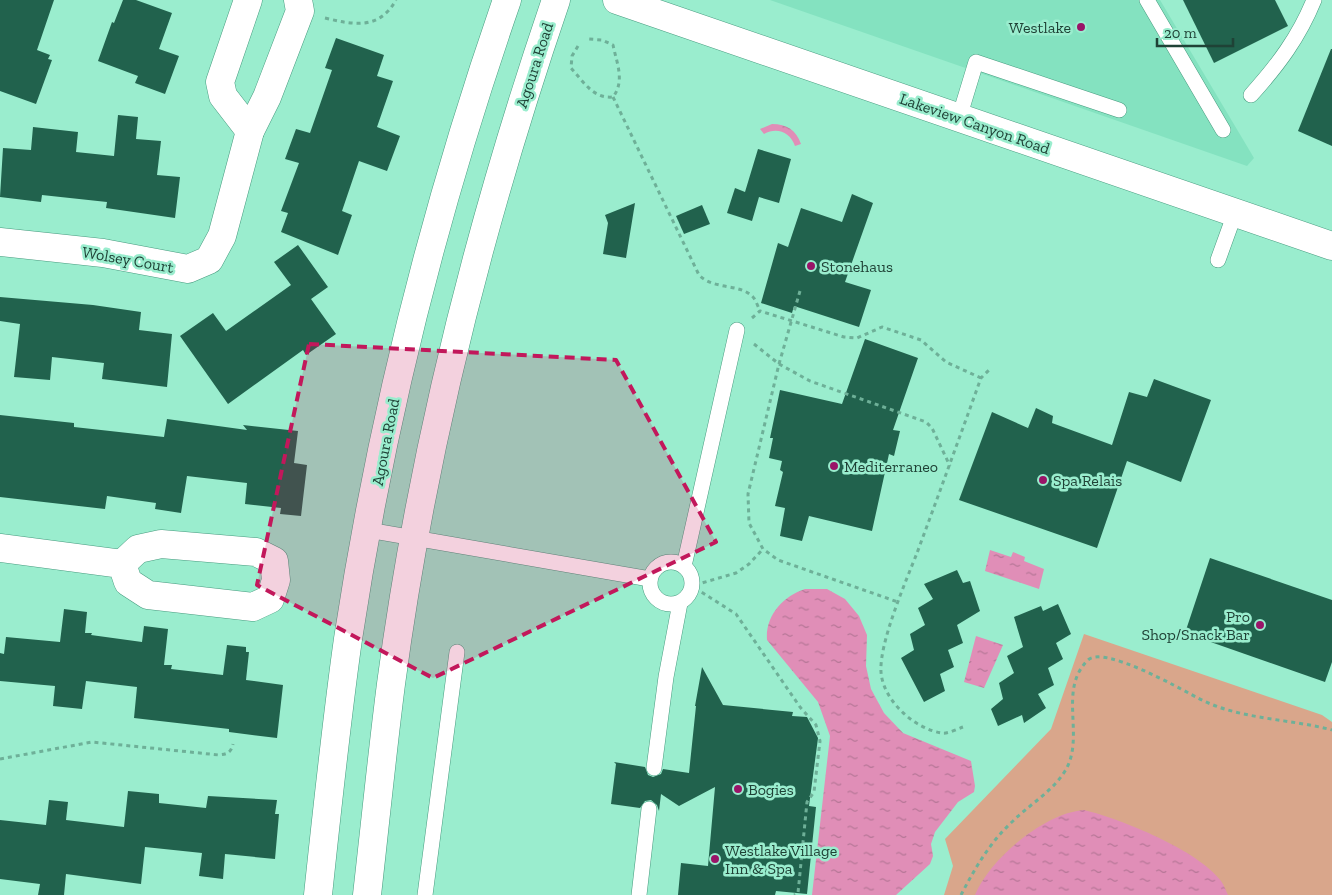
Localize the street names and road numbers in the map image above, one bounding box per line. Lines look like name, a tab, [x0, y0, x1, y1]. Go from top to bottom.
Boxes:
street label: Agoura Road	[512, 20, 557, 110]
street label: Lakeview Canyon Road	[897, 89, 1053, 158]
street label: Wolsey Court	[81, 242, 175, 277]
street label: Agoura Road	[368, 397, 403, 487]

